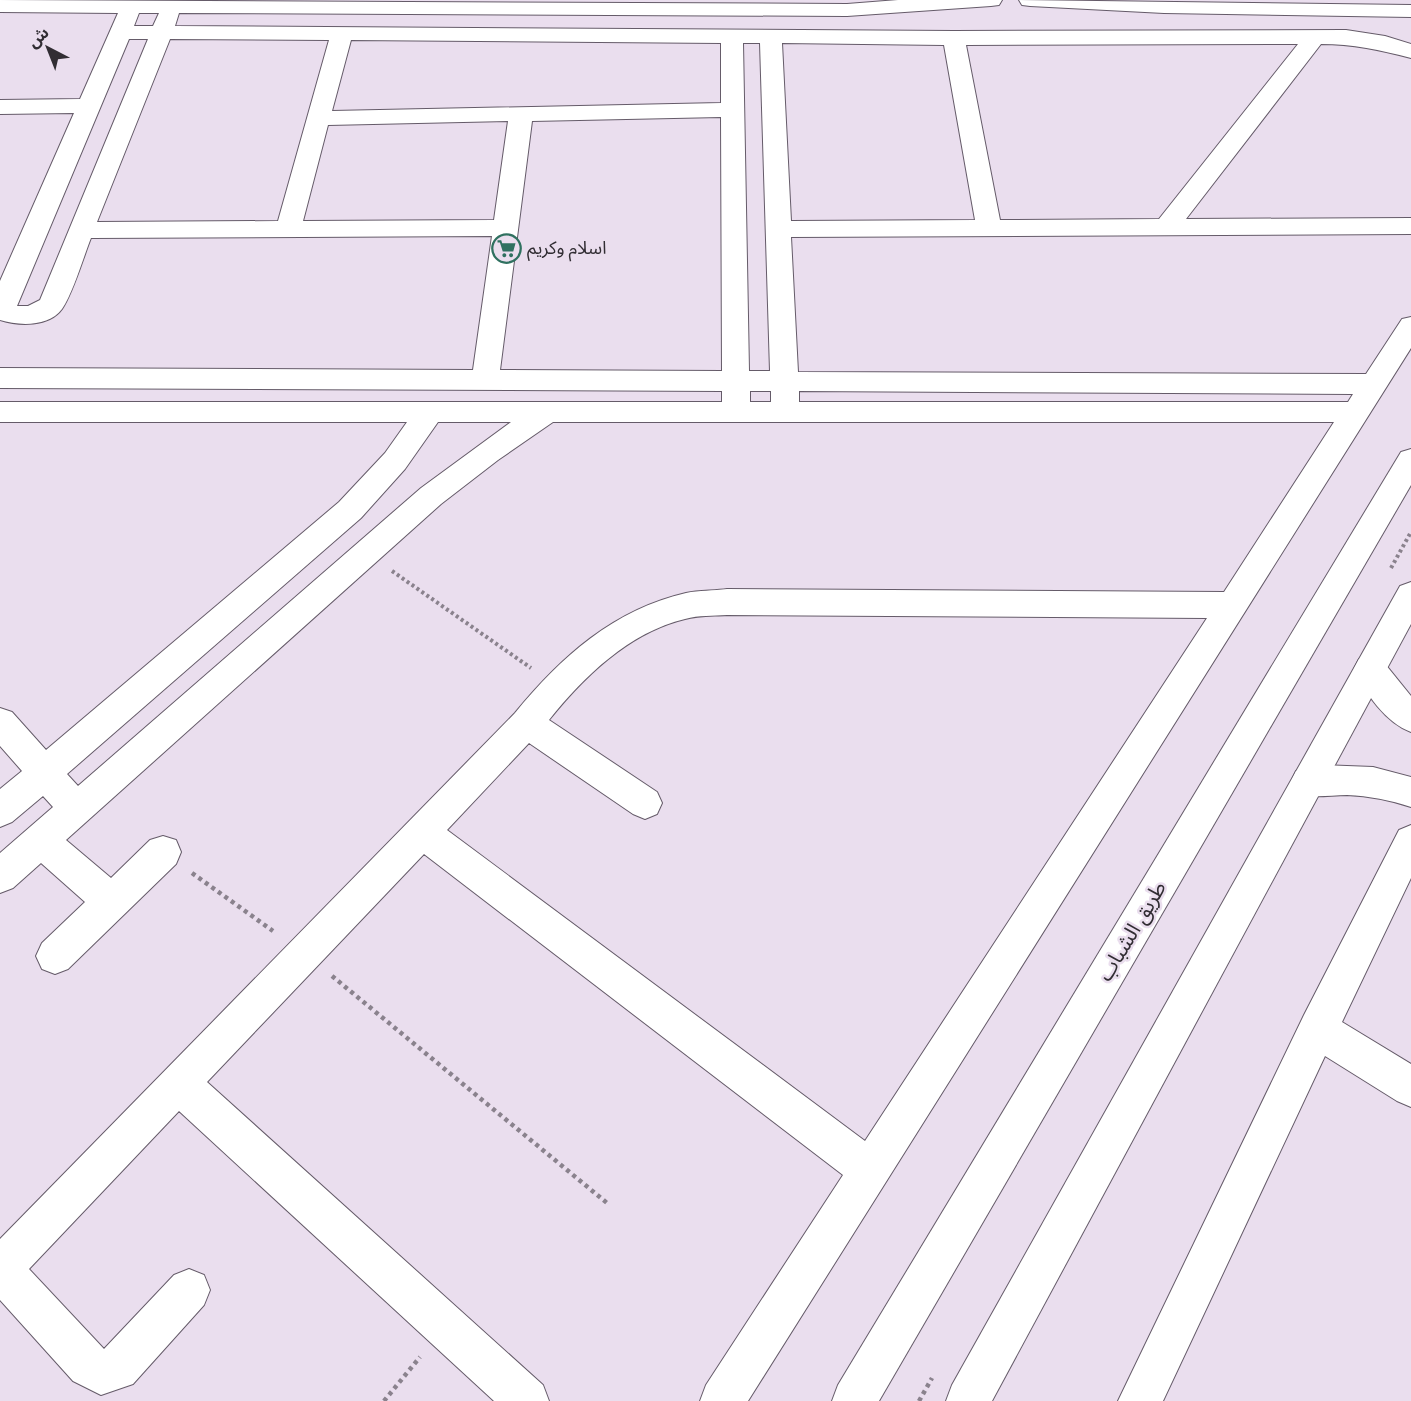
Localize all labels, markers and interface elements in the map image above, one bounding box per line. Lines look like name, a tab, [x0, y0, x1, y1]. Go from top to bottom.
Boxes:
north arrow	[18, 18, 78, 78]
text: ش	[23, 22, 53, 52]
supermarket icon: اسلام وكريم	[490, 232, 522, 264]
place label: اسلام وكريم	[527, 236, 606, 262]
street label: طريق الشباب	[1091, 876, 1172, 986]

